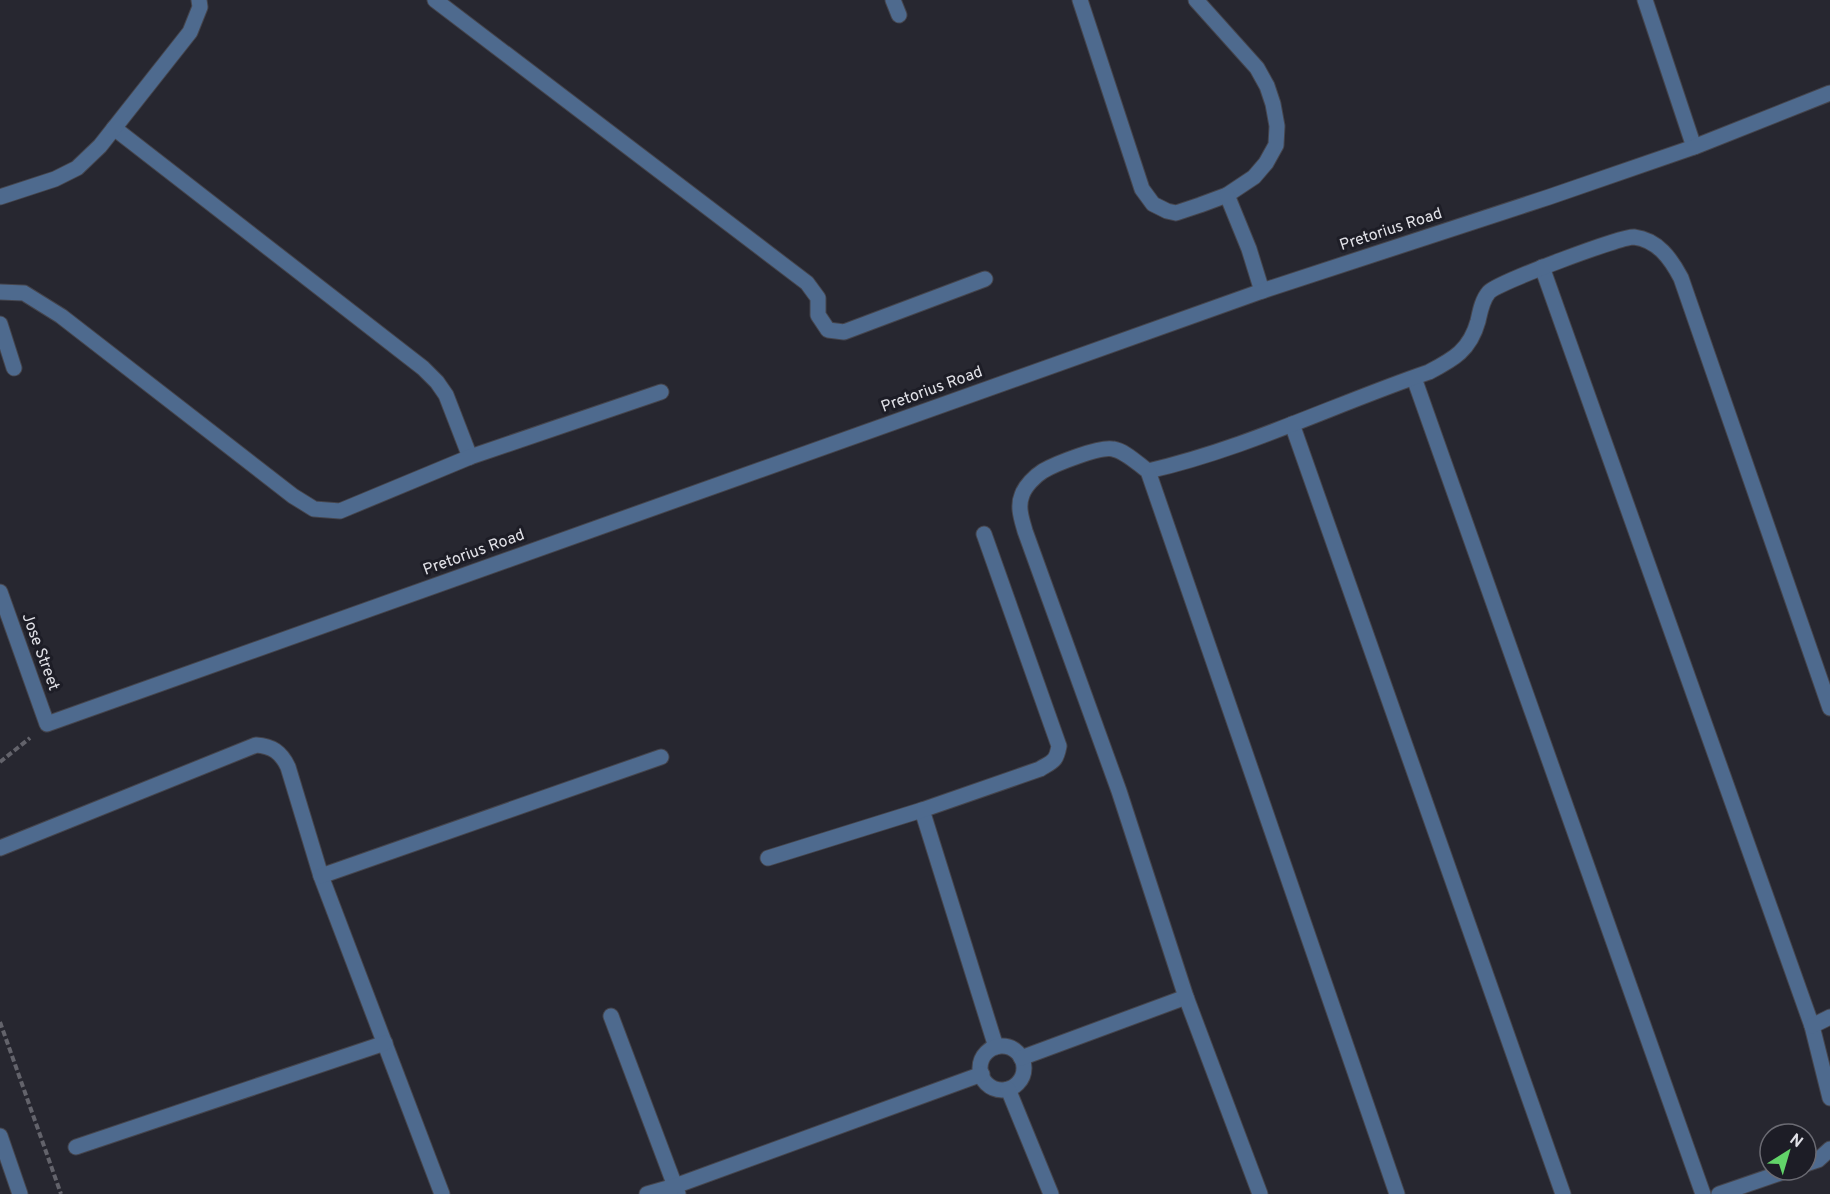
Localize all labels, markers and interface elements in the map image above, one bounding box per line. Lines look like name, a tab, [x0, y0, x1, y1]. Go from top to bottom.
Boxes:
street label: Pretorius Road	[1337, 204, 1445, 256]
street label: Pretorius Road	[878, 362, 986, 418]
street label: Pretorius Road	[420, 525, 528, 581]
street label: Jose Street	[17, 610, 63, 694]
north arrow	[1758, 1122, 1818, 1182]
text: N	[1785, 1130, 1806, 1153]

